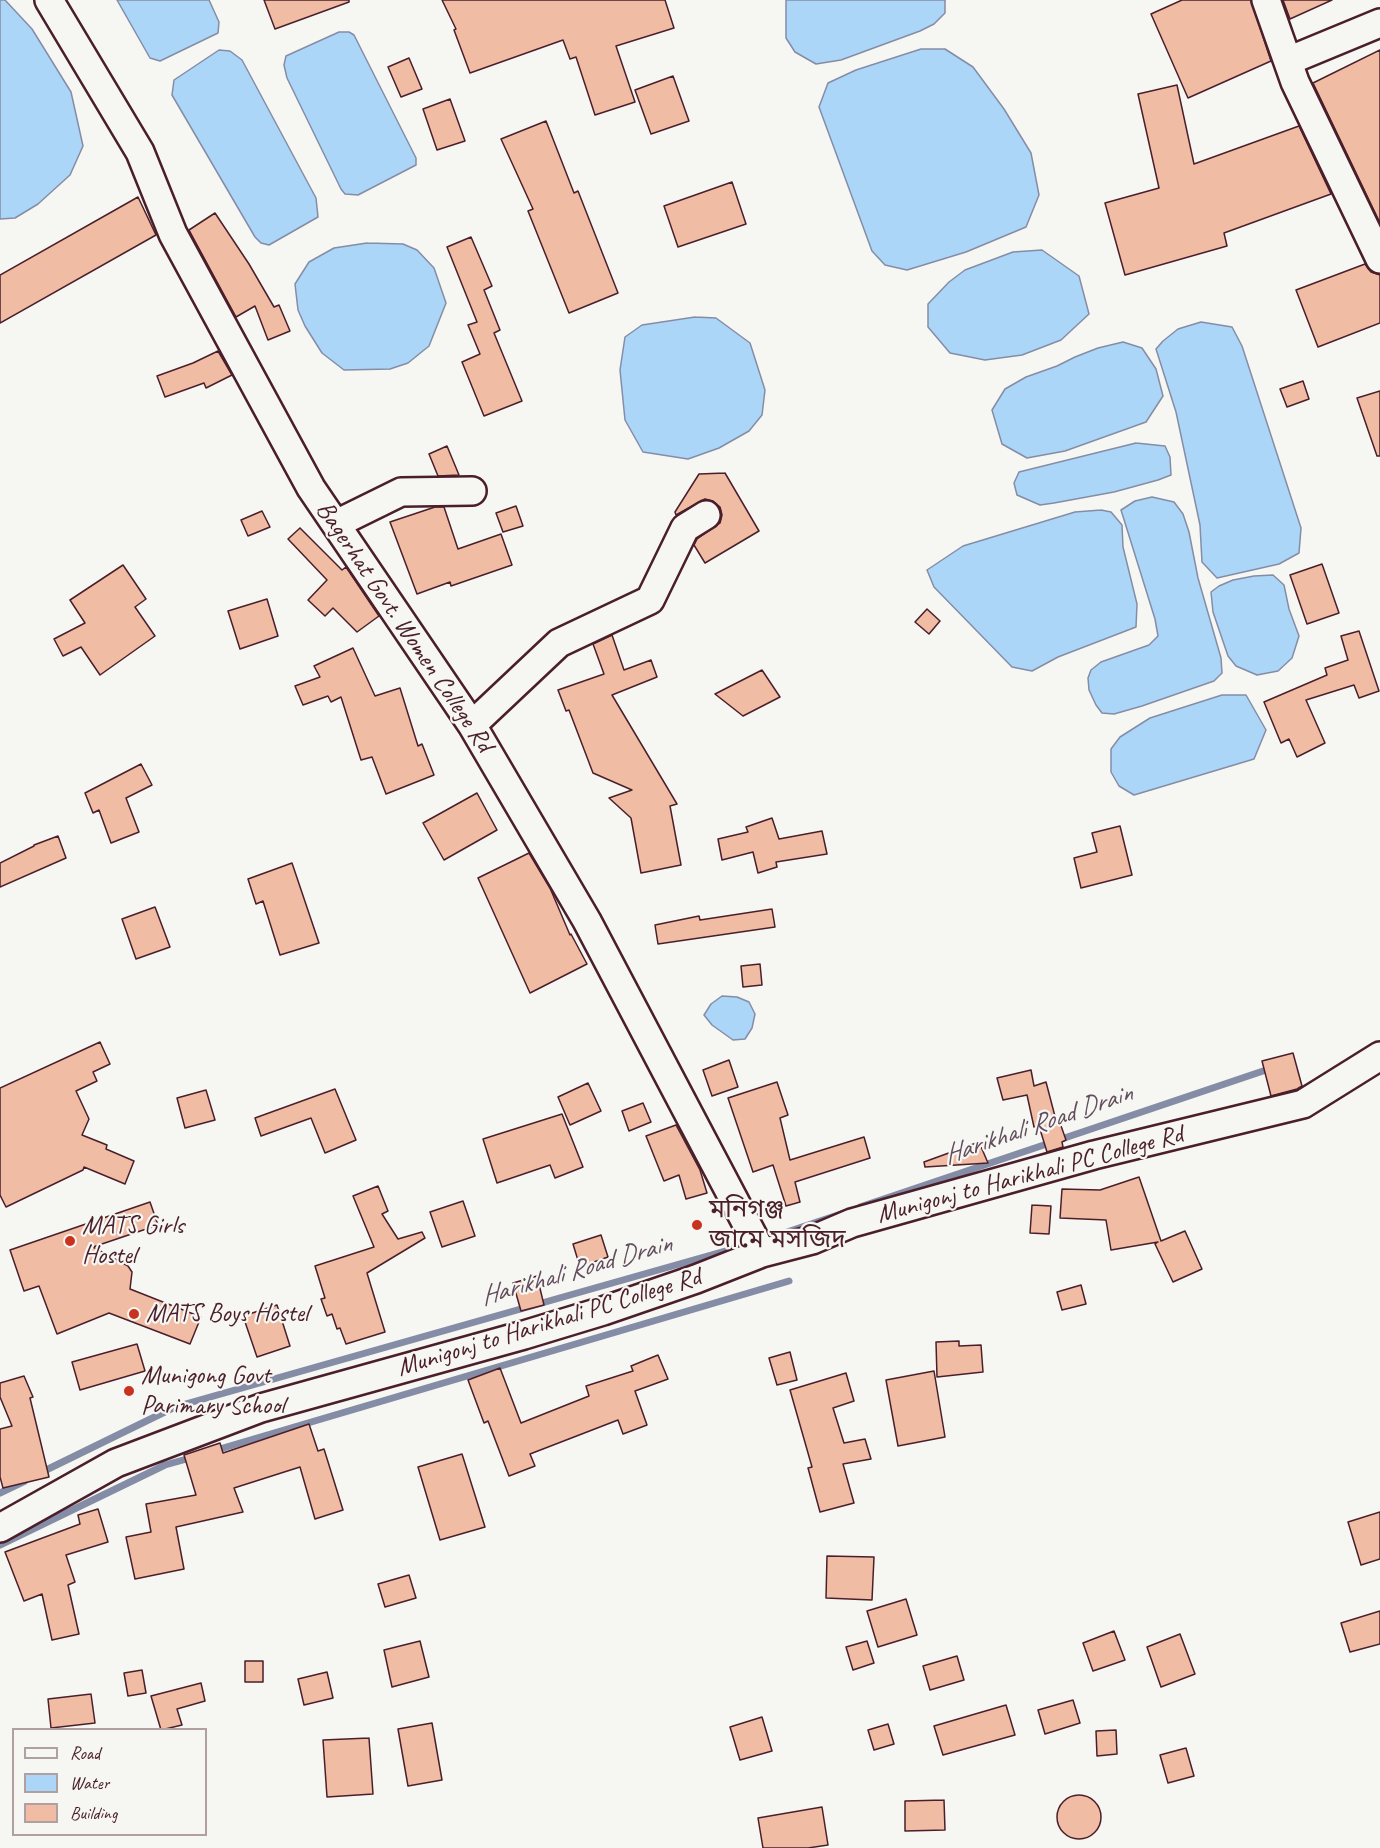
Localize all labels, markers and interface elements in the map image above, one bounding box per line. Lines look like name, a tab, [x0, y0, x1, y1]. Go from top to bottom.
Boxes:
street label: Bagerhat Govt. Women College Rd	[308, 496, 500, 758]
water label: Harikhali Road Drain	[939, 1078, 1137, 1172]
street label: Munigonj to Harikhali PC College Rd	[874, 1119, 1186, 1231]
place label: মনিগঞ্জ জামে মসজিদ	[709, 1194, 846, 1256]
place label: MATS Girls Hostel	[82, 1210, 184, 1272]
marker: মনিগঞ্জ জামে মসজিদ	[690, 1218, 704, 1232]
water label: Harikhali Road Drain	[477, 1228, 675, 1314]
marker: MATS Girls Hostel	[63, 1234, 77, 1248]
street label: Munigonj to Harikhali PC College Rd	[394, 1262, 704, 1384]
place label: MATS Boys Hostel	[146, 1298, 308, 1330]
marker: MATS Boys Hostel	[127, 1307, 141, 1321]
place label: Munigong Govt Parimary School	[141, 1360, 285, 1422]
marker: Munigong Govt Parimary School	[122, 1384, 136, 1398]
legend	[12, 1728, 207, 1836]
text: Road	[70, 1742, 100, 1764]
text: Water	[70, 1772, 109, 1794]
text: Building	[70, 1802, 117, 1824]

